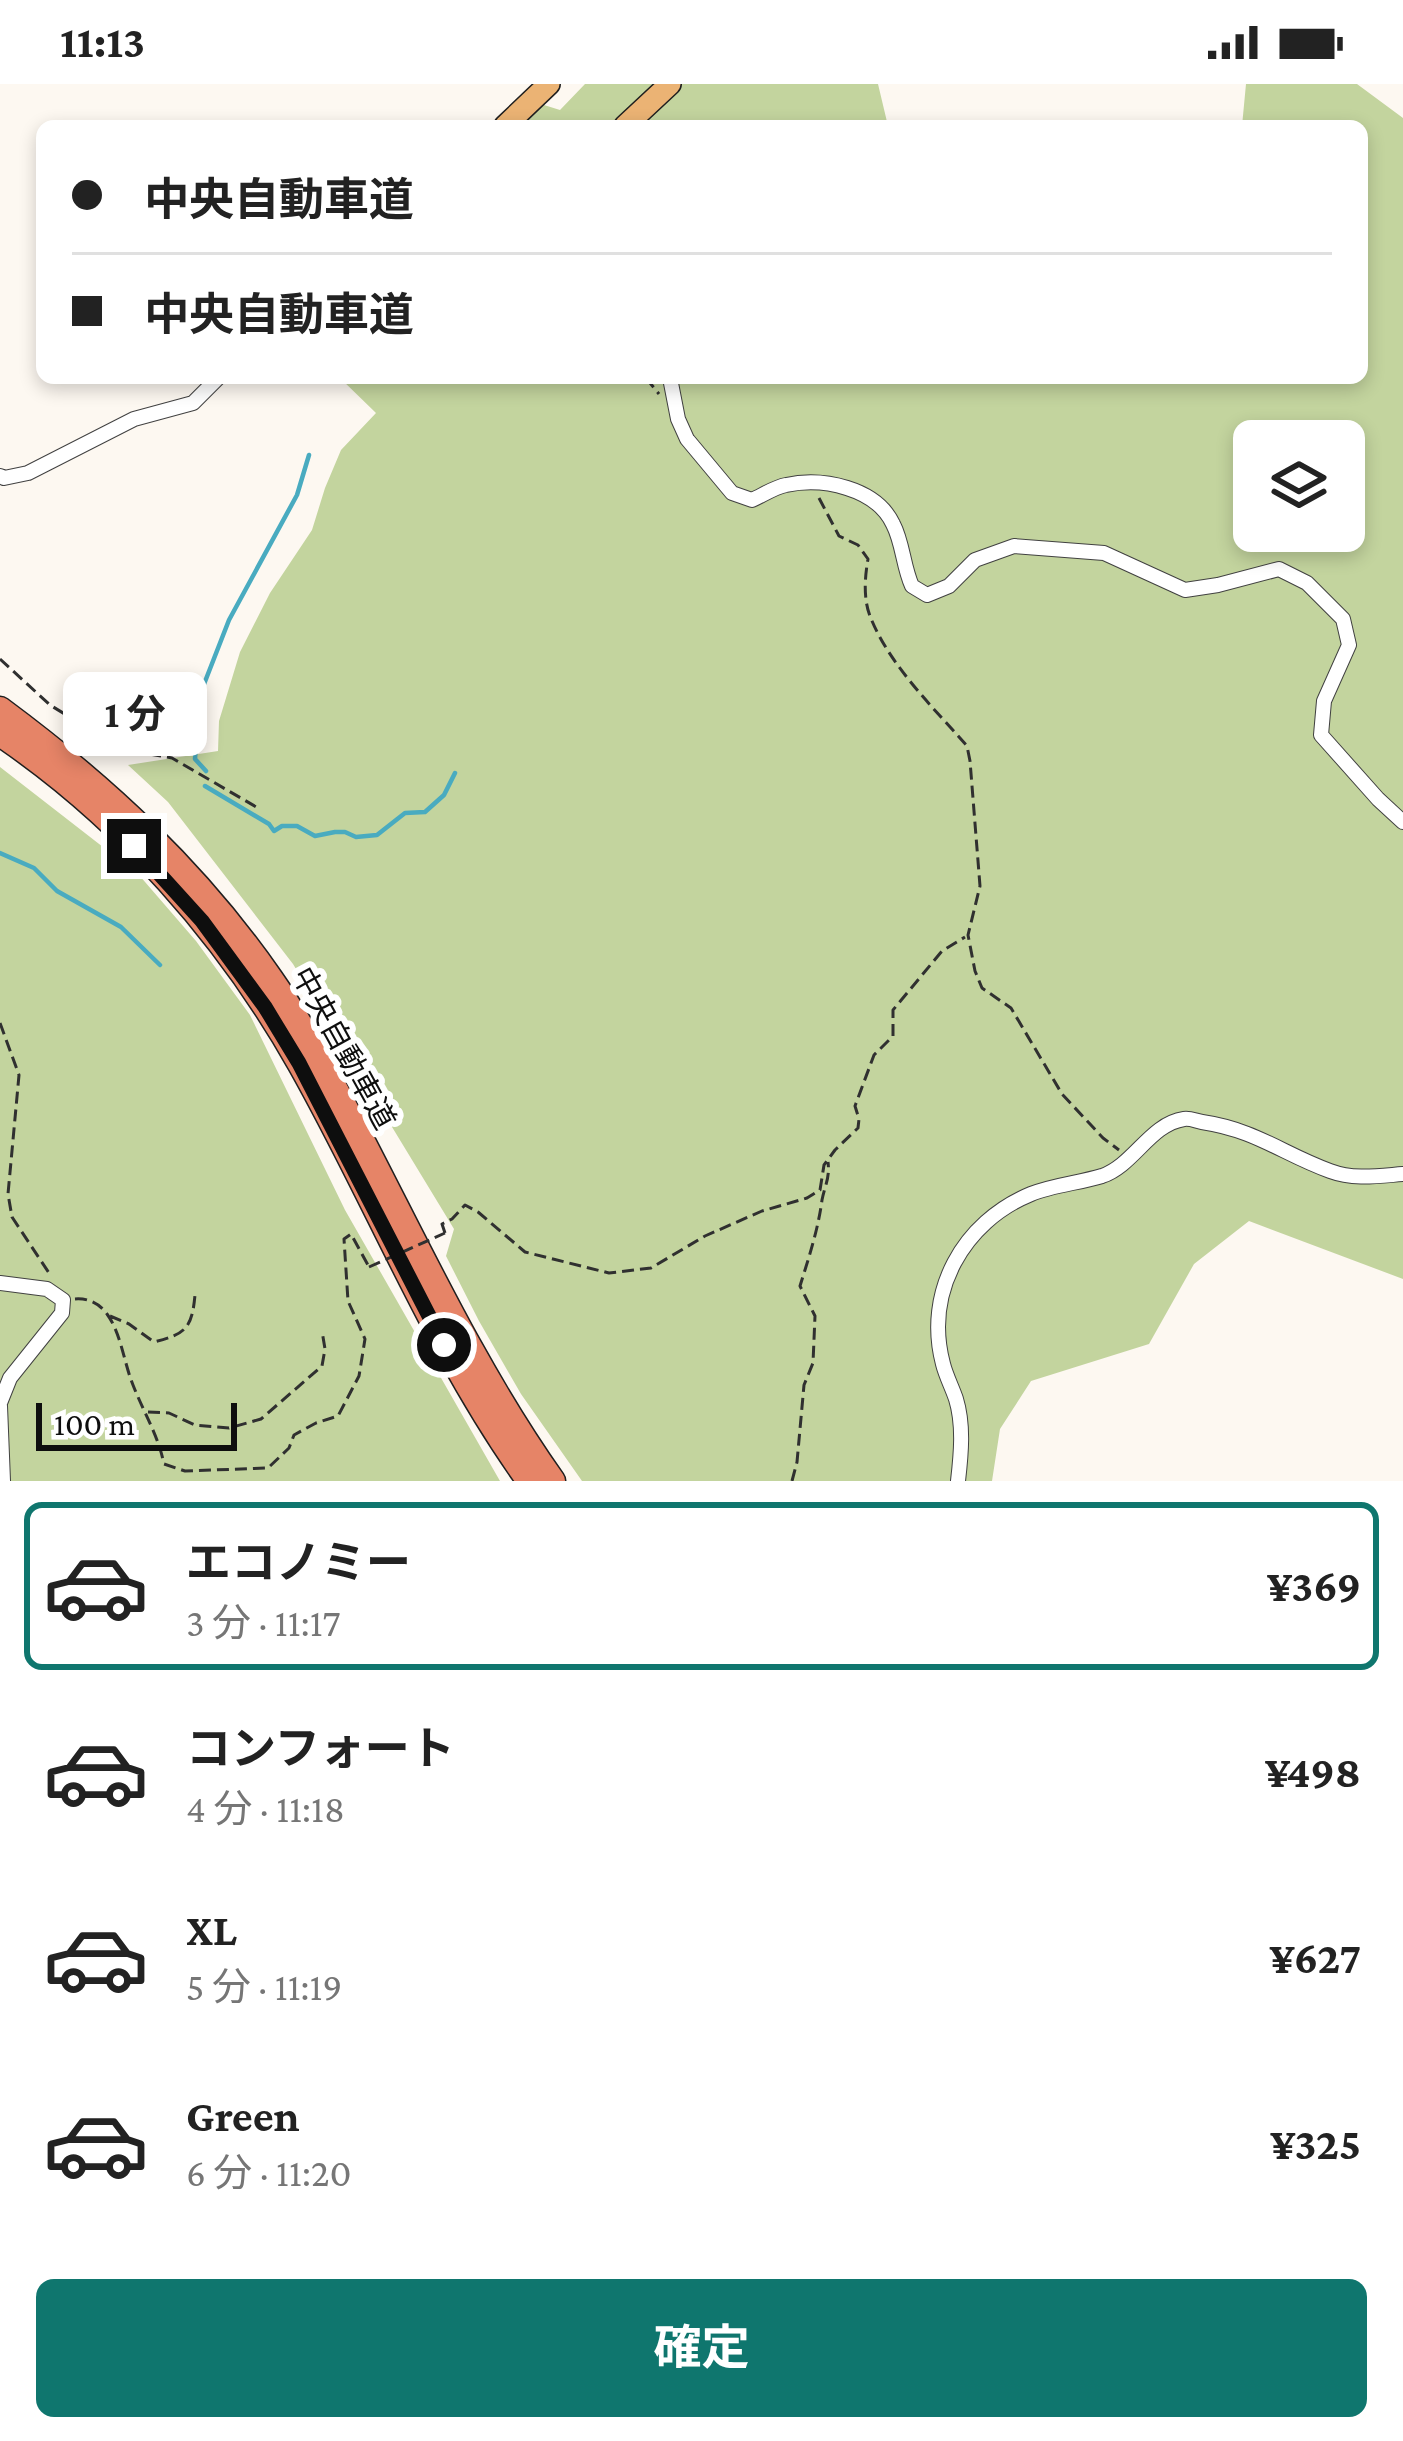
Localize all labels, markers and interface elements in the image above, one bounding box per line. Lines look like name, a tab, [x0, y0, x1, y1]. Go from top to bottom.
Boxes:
text: 11:13	[60, 17, 145, 67]
text: 中央自動車道	[144, 175, 414, 225]
text: 中央自動車道	[144, 290, 414, 340]
map controls	[1233, 420, 1365, 552]
button: layers	[1233, 420, 1365, 552]
callout: 1 分	[62, 672, 206, 756]
text: 1 分	[104, 692, 166, 735]
route end	[107, 819, 161, 873]
street label: 中央自動車道	[286, 961, 402, 1135]
route start	[417, 1318, 471, 1372]
scale bar	[36, 1397, 237, 1450]
text: 100 m	[54, 1405, 135, 1442]
icon: car	[42, 1532, 150, 1640]
text: エコノミー	[186, 1538, 411, 1588]
text: ¥369	[1267, 1561, 1361, 1611]
text: 3 分 · 11:17	[186, 1601, 341, 1644]
icon: car	[42, 1718, 150, 1826]
text: コンフォート	[186, 1724, 455, 1774]
text: ¥498	[1265, 1747, 1361, 1797]
text: 4 分 · 11:18	[186, 1787, 345, 1830]
icon: car	[42, 1904, 150, 2012]
text: XL	[186, 1905, 237, 1955]
text: ¥627	[1269, 1933, 1361, 1983]
text: 5 分 · 11:19	[186, 1965, 342, 2008]
icon: car	[42, 2090, 150, 2198]
text: Green	[186, 2091, 300, 2141]
text: ¥325	[1270, 2119, 1361, 2169]
text: 6 分 · 11:20	[186, 2151, 352, 2194]
button: 確定	[36, 2279, 1367, 2417]

